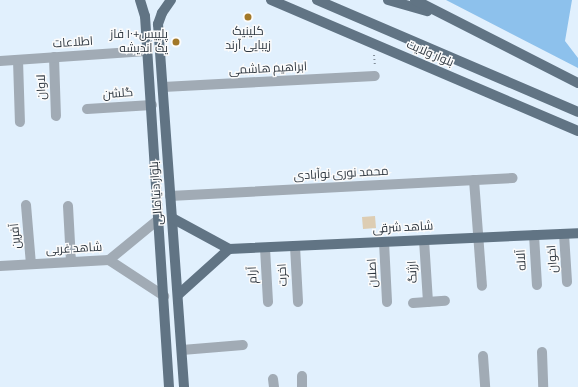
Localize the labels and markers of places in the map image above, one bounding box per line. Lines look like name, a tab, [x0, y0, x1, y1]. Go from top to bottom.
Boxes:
marker: کلینیک زیبایی آرند	[242, 11, 254, 23]
place label: کلینیک زیبایی آرند	[225, 25, 271, 53]
place label: پلییس+١٠ فاز یک اندیشه	[110, 28, 168, 56]
marker: پلییس+١٠ فاز یک اندیشه	[171, 37, 181, 47]

